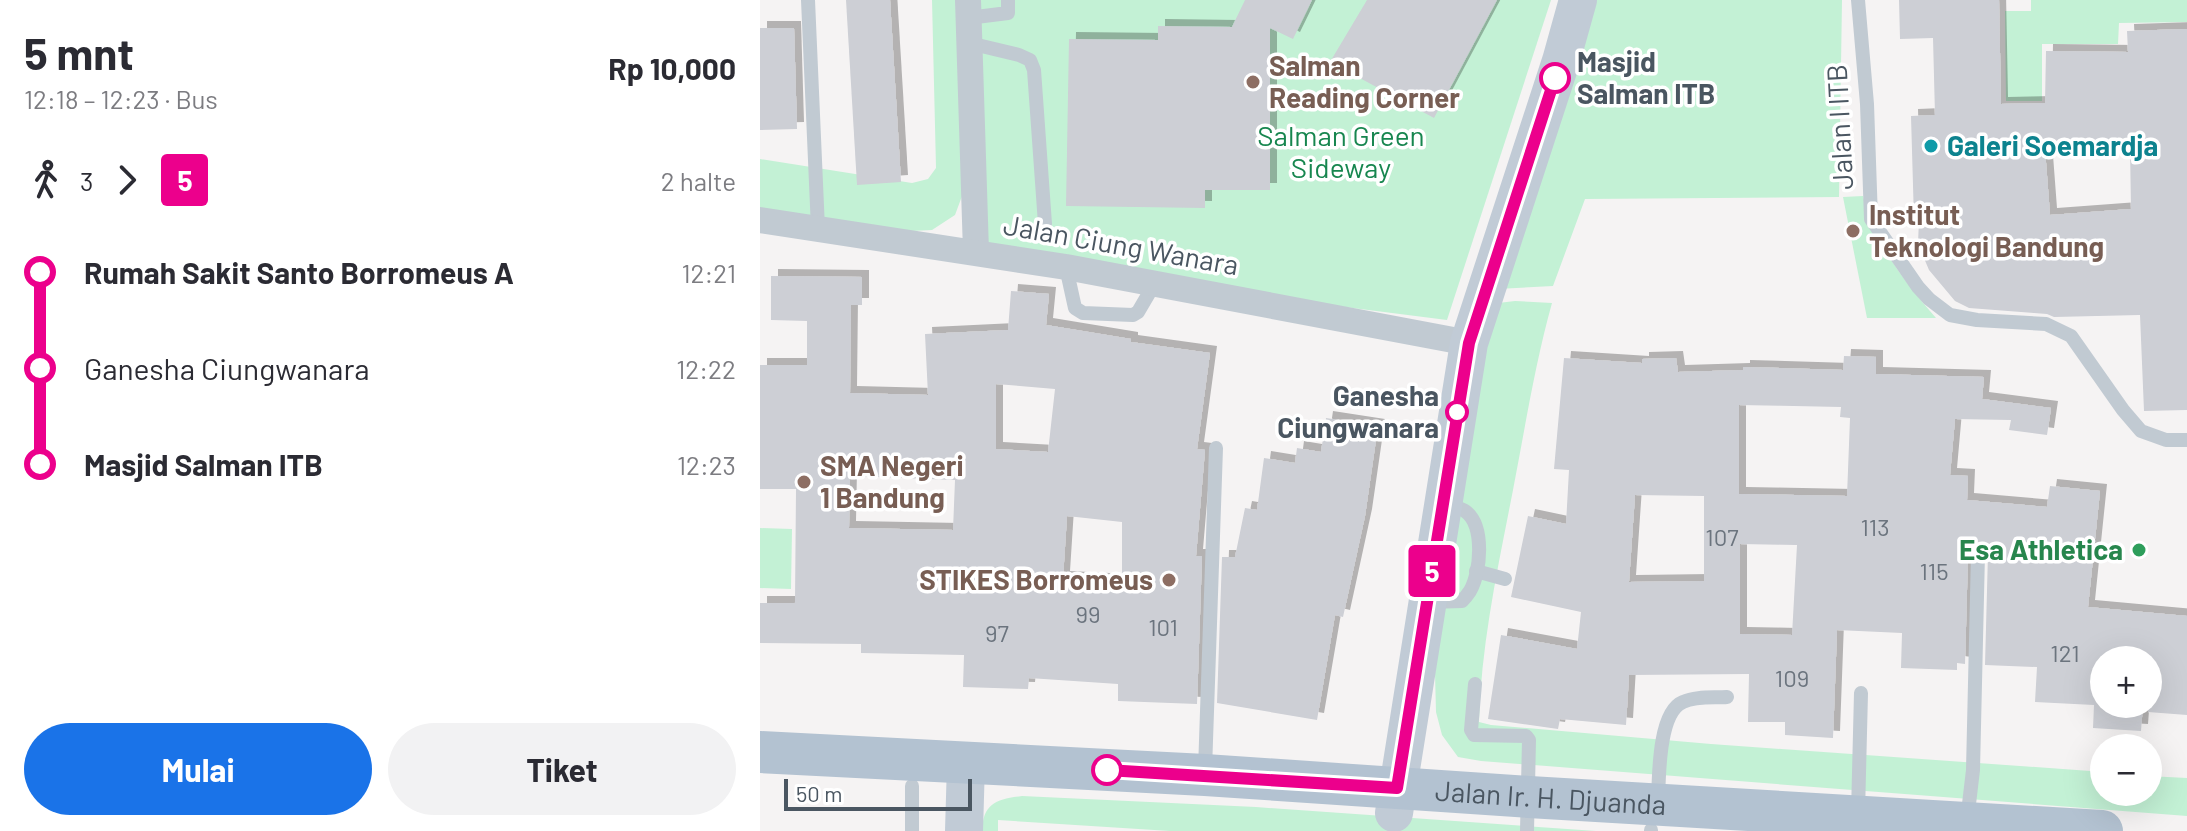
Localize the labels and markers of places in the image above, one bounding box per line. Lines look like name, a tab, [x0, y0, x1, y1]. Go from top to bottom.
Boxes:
place label: Masjid Salman ITB	[1577, 44, 1715, 110]
place label: Salman Reading Corner	[1269, 48, 1460, 114]
marker: Masjid Salman ITB	[1540, 63, 1570, 93]
marker: Salman Reading Corner	[1244, 73, 1262, 91]
place label: Galeri Soemardja	[1947, 128, 2158, 162]
marker: Galeri Soemardja	[1922, 137, 1940, 155]
place label: Institut Teknologi Bandung	[1869, 197, 2104, 263]
marker: Institut Teknologi Bandung	[1844, 222, 1862, 240]
place label: Ganesha Ciungwanara	[1277, 378, 1439, 444]
marker: Ganesha Ciungwanara	[1446, 401, 1468, 423]
place label: SMA Negeri 1 Bandung	[820, 448, 964, 514]
marker: SMA Negeri 1 Bandung	[795, 473, 813, 491]
place label: Esa Athletica	[1959, 532, 2123, 566]
marker: Esa Athletica	[2130, 541, 2148, 559]
place label: STIKES Borromeus	[919, 562, 1153, 596]
marker: STIKES Borromeus	[1160, 571, 1178, 589]
unlabelled marker	[1092, 755, 1122, 785]

